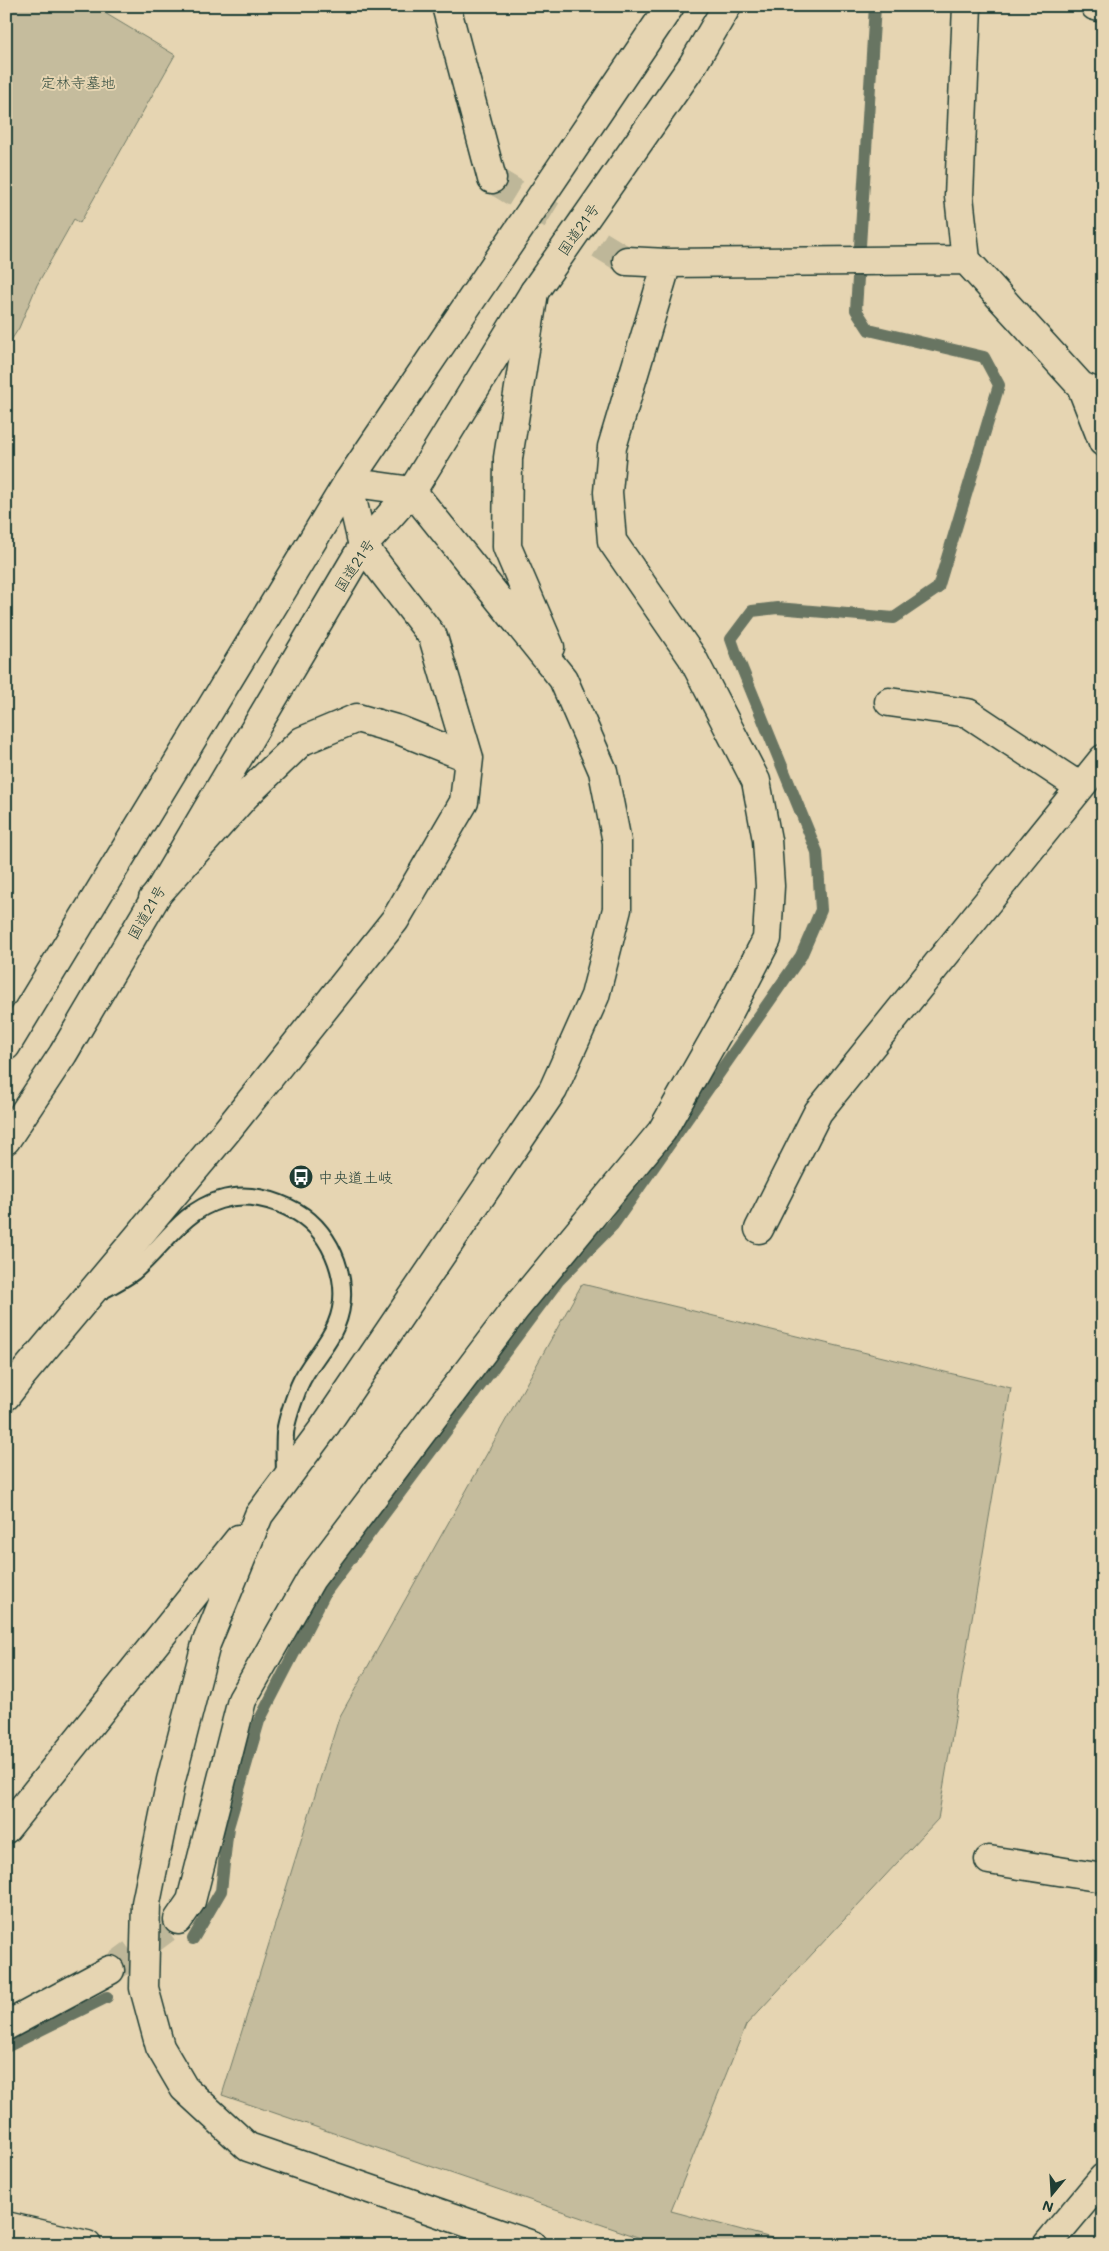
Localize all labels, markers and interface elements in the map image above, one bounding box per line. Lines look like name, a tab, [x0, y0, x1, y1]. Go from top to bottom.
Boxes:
park label: 定林寺墓地	[40, 72, 116, 92]
street label: 国道21号	[553, 199, 603, 259]
street label: 国道21号	[329, 534, 379, 596]
street label: 国道21号	[122, 881, 170, 943]
bus stop icon: 中央道土岐	[288, 1164, 314, 1190]
place label: 中央道土岐	[318, 1167, 393, 1187]
north arrow	[1026, 2168, 1076, 2218]
text: N	[1040, 2196, 1056, 2218]

